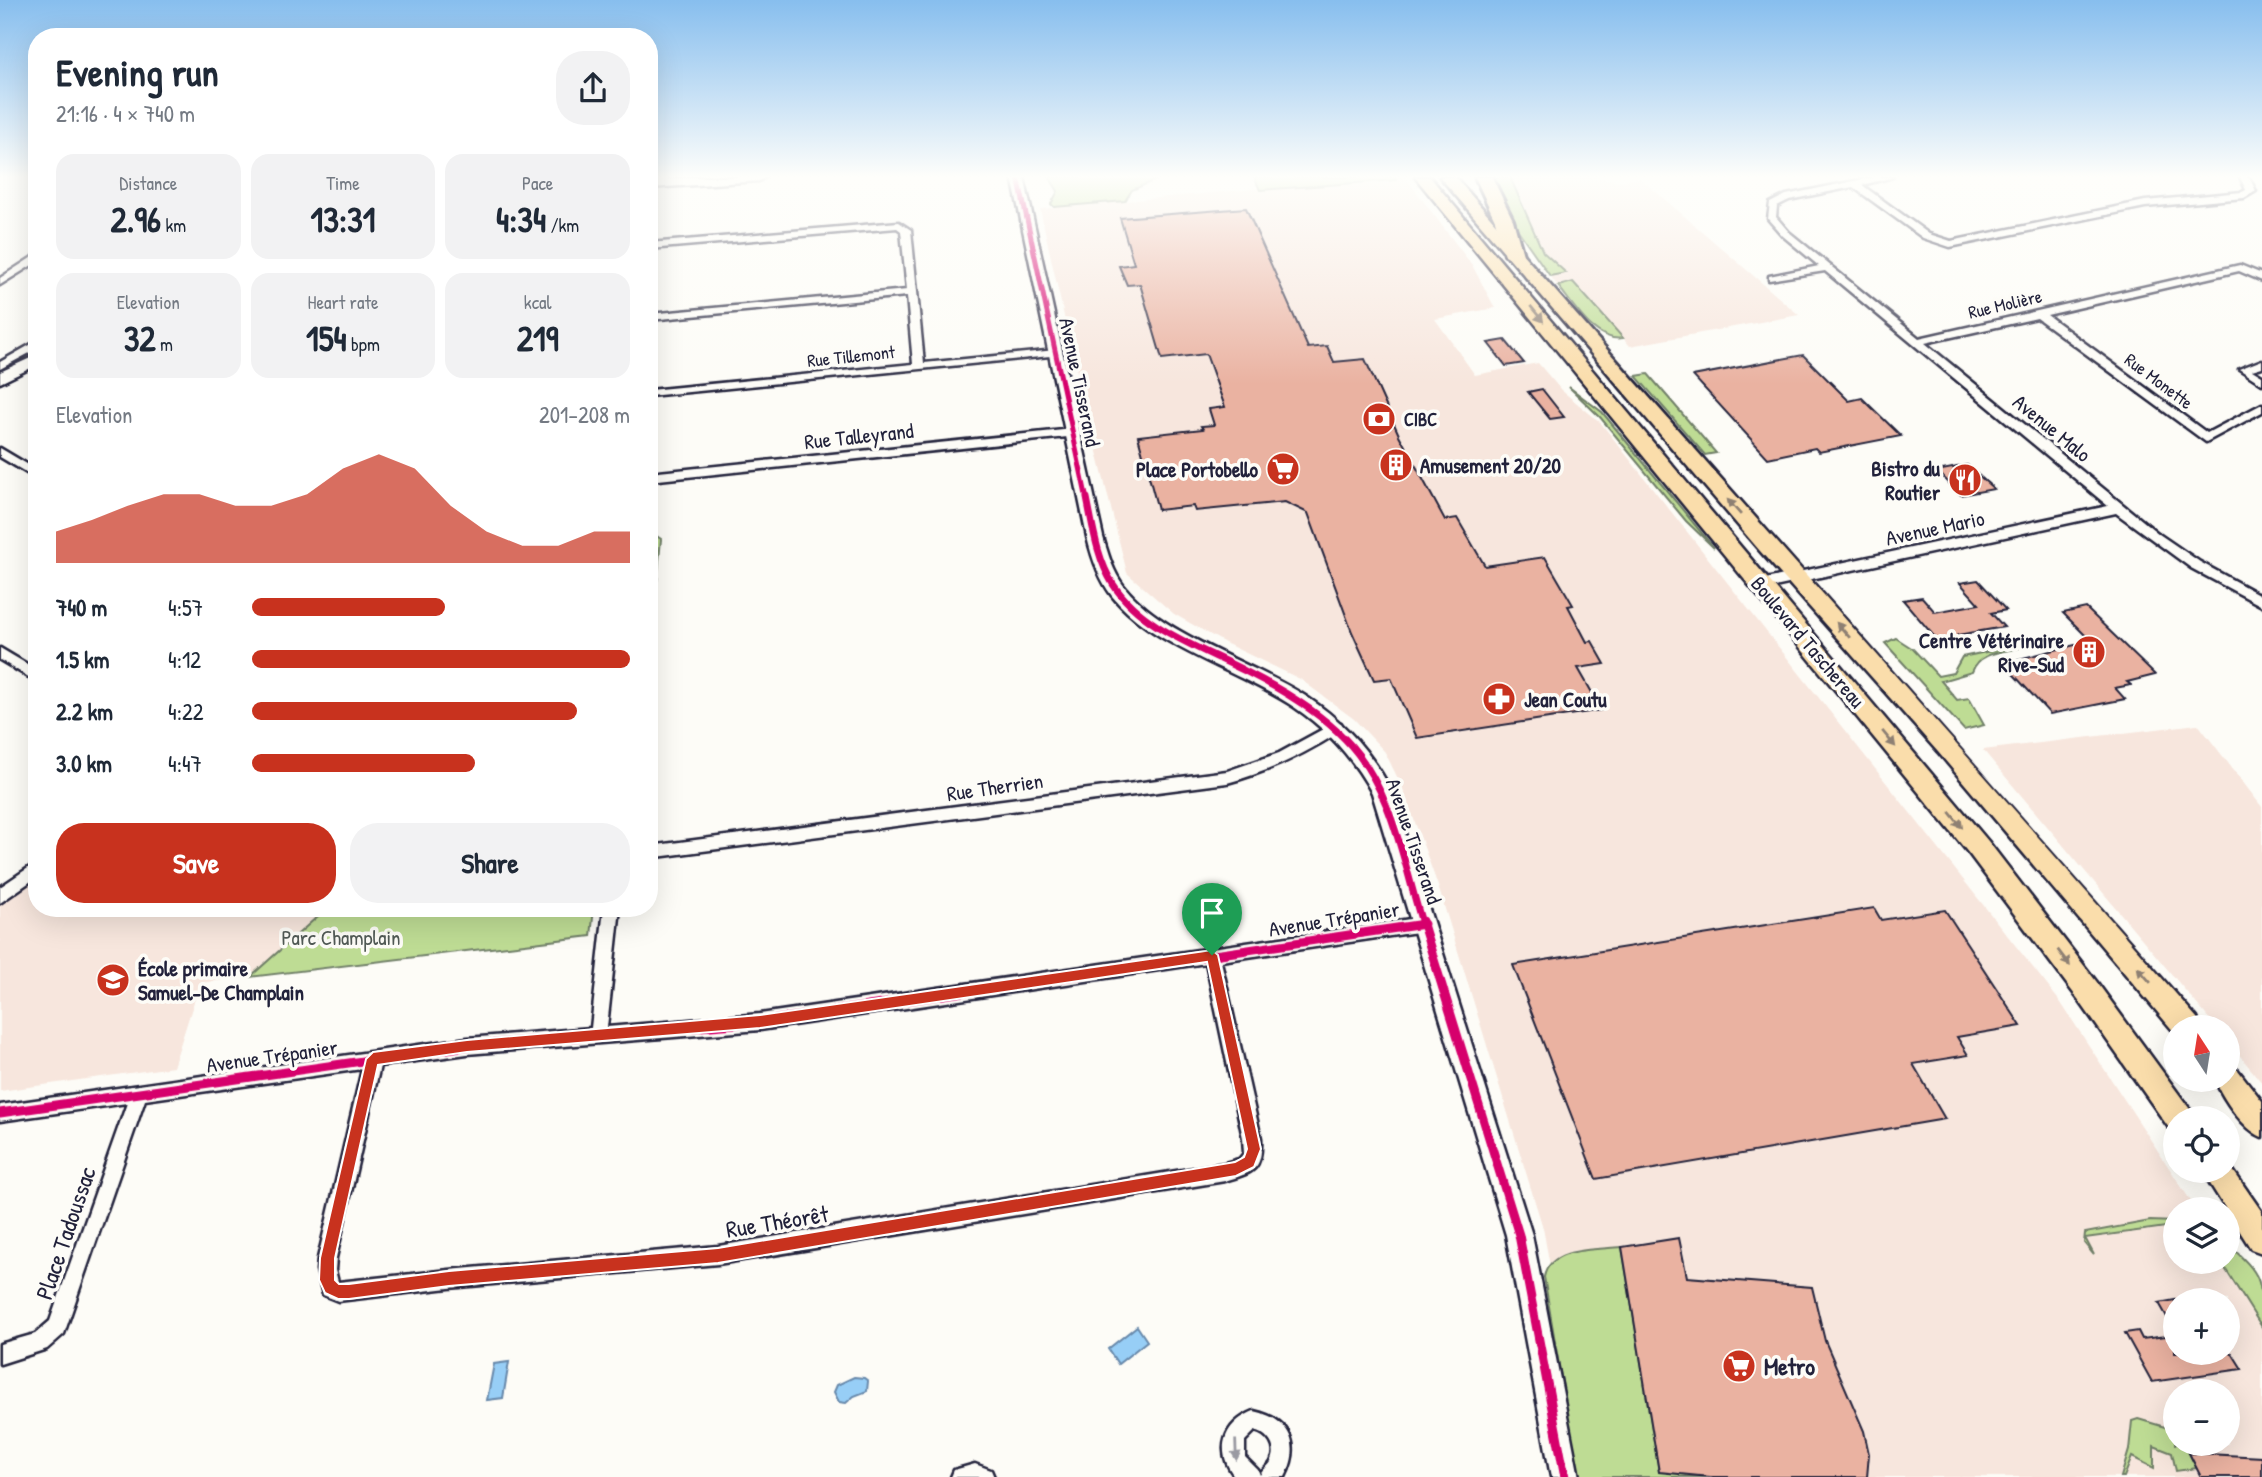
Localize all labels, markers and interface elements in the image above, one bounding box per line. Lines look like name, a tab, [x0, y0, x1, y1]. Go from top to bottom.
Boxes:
text: Evening run	[56, 46, 219, 98]
button: share	[556, 51, 630, 125]
text: 21:16 · 4 × 740 m	[56, 98, 195, 129]
text: Distance	[119, 170, 177, 196]
text: Time	[326, 170, 360, 196]
text: Pace	[522, 170, 553, 196]
text: 2.96	[110, 196, 161, 243]
text: 13:31	[311, 196, 375, 243]
text: 4:34	[496, 196, 546, 243]
text: km	[161, 212, 186, 238]
text: /km	[546, 212, 579, 238]
street label: Rue Molière	[1966, 283, 2044, 325]
text: Elevation	[117, 289, 180, 315]
text: Heart rate	[308, 289, 378, 315]
text: kcal	[524, 289, 552, 315]
one-way arrow	[1529, 305, 1544, 323]
text: 32	[124, 315, 156, 362]
text: 154	[306, 315, 347, 362]
text: 219	[517, 315, 559, 362]
street label: Avenue Tisserand	[1052, 315, 1108, 449]
text: m	[156, 331, 173, 357]
text: bpm	[347, 331, 380, 357]
street label: Rue Tillemont	[806, 339, 897, 373]
street label: Rue Monette	[2120, 347, 2198, 415]
street label: Avenue Malo	[2007, 388, 2097, 468]
text: Elevation	[56, 399, 132, 430]
text: 201–208 m	[539, 399, 630, 430]
bank icon: CIBC	[1360, 400, 1398, 438]
place label: CIBC	[1404, 407, 1437, 432]
street label: Rue Talleyrand	[803, 416, 915, 456]
building icon: Amusement 20/20	[1377, 446, 1415, 484]
supermarket icon: Place Portobello	[1264, 450, 1302, 488]
place label: Amusement 20/20	[1420, 451, 1562, 480]
place label: Bistro du Routier	[1871, 454, 1941, 507]
place label: Place Portobello	[1136, 455, 1259, 484]
restaurant icon: Bistro du Routier	[1946, 461, 1984, 499]
one-way arrow	[1727, 499, 1742, 516]
street label: Avenue Mario	[1883, 503, 1987, 553]
street label: Boulevard Taschereau	[1744, 570, 1872, 714]
text: 740 m	[56, 592, 107, 623]
text: 4:57	[168, 592, 203, 623]
one-way arrow	[1836, 621, 1851, 638]
place label: Centre Vétérinaire Rive-Sud	[1919, 626, 2065, 679]
building icon: Centre Vétérinaire Rive-Sud	[2070, 633, 2108, 671]
text: 1.5 km	[56, 644, 109, 675]
text: 4:12	[168, 644, 201, 675]
pharmacy icon: Jean Coutu	[1480, 680, 1518, 718]
place label: Jean Coutu	[1524, 685, 1607, 714]
text: 2.2 km	[56, 696, 113, 727]
text: 4:22	[168, 696, 204, 727]
one-way arrow	[1881, 731, 1896, 748]
text: 3.0 km	[56, 748, 112, 779]
text: 4:47	[168, 748, 202, 779]
street label: Rue Therrien	[945, 766, 1045, 808]
street label: Avenue Tisserand	[1379, 774, 1449, 908]
one-way arrow	[1948, 812, 1963, 829]
button: Save	[56, 823, 336, 903]
button: Share	[350, 823, 630, 903]
pin	[1182, 883, 1242, 955]
icon: arrive	[1193, 894, 1231, 932]
street label: Avenue Trépanier	[1266, 894, 1402, 944]
park label: Parc Champlain	[281, 923, 401, 952]
one-way arrow	[2056, 949, 2071, 967]
place label: École primaire Samuel-De Champlain	[138, 954, 304, 1008]
school or university icon: École primaire Samuel-De Champlain	[94, 961, 132, 999]
one-way arrow	[2136, 966, 2152, 984]
north arrow	[2163, 1015, 2240, 1092]
map controls	[2163, 1015, 2240, 1456]
street label: Avenue Trépanier	[205, 1032, 339, 1080]
button: locate	[2163, 1106, 2240, 1183]
street label: Place Tadoussac	[27, 1162, 103, 1304]
street label: Rue Théorêt	[724, 1197, 831, 1245]
button: layers	[2163, 1197, 2240, 1274]
button: +	[2163, 1288, 2240, 1365]
supermarket icon: Metro	[1720, 1347, 1758, 1385]
place label: Metro	[1764, 1350, 1815, 1382]
button: −	[2163, 1379, 2240, 1456]
one-way arrow	[1230, 1439, 1241, 1461]

